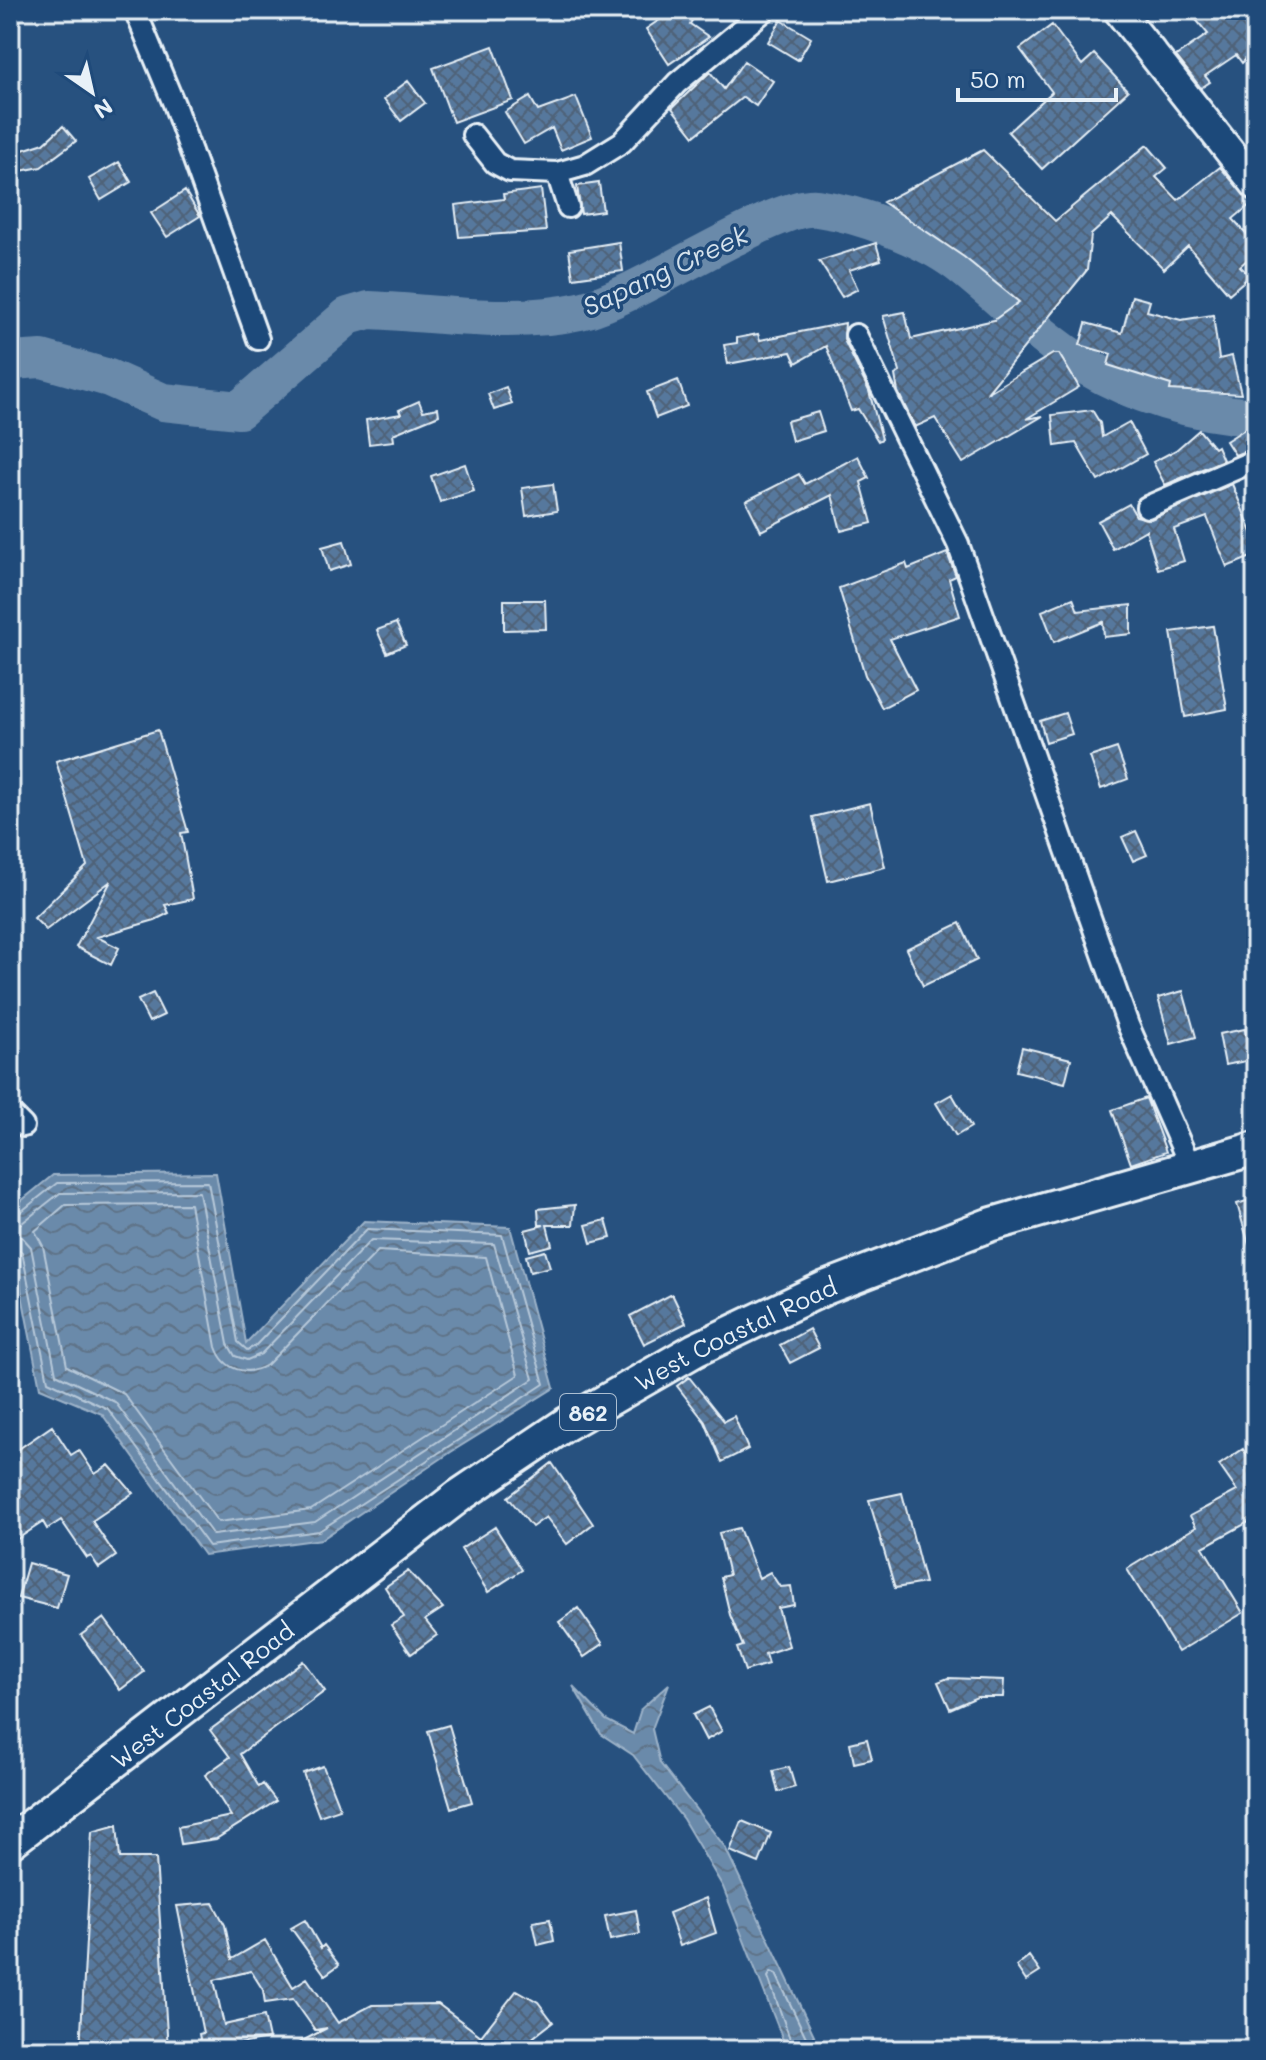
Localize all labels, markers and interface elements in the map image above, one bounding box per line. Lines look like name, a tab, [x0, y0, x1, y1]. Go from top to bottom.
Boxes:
north arrow	[52, 52, 132, 132]
scale bar	[958, 52, 1116, 102]
text: 50 m	[970, 63, 1026, 94]
text: N	[88, 92, 118, 126]
water label: Sapang Creek	[577, 216, 754, 323]
street label: West Coastal Road	[628, 1270, 841, 1397]
road number: 862	[560, 1394, 616, 1430]
street label: West Coastal Road	[104, 1614, 299, 1775]

